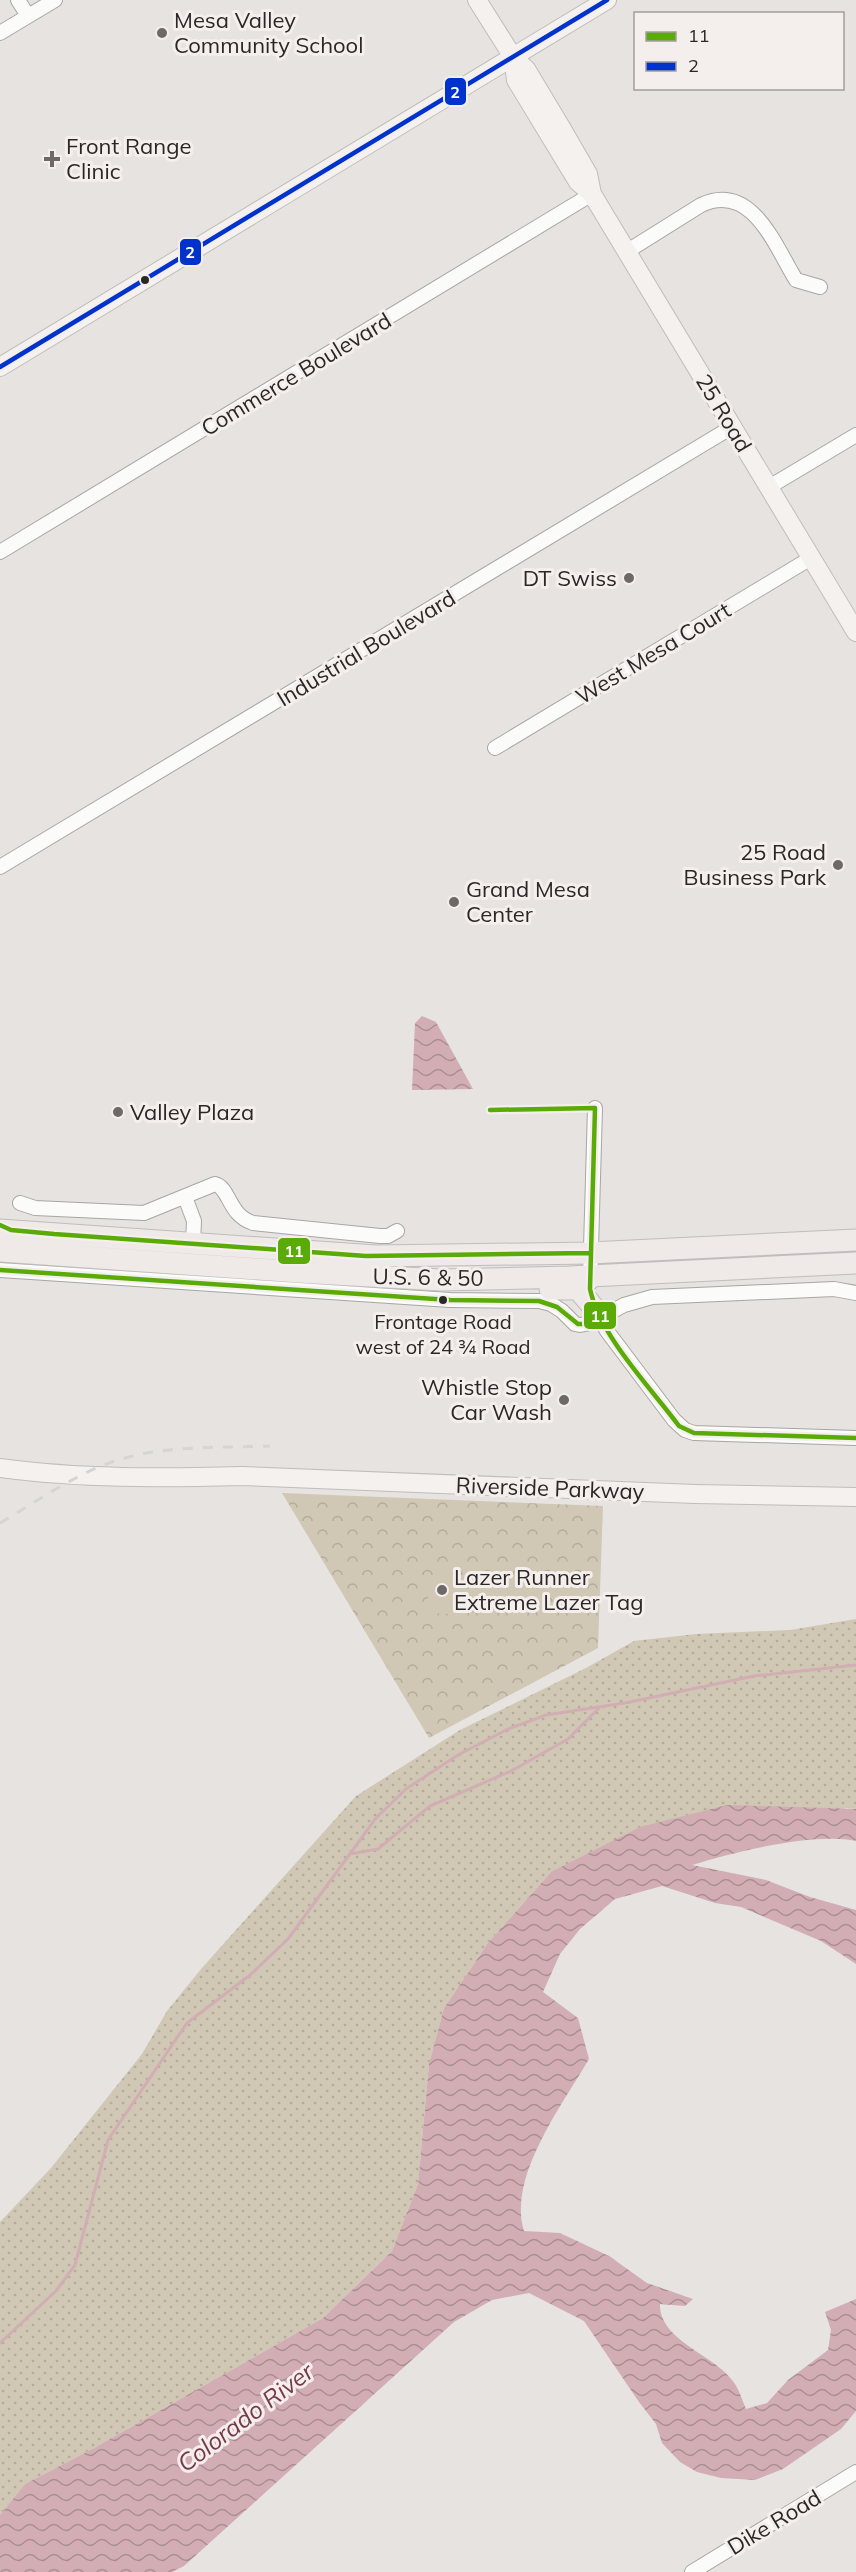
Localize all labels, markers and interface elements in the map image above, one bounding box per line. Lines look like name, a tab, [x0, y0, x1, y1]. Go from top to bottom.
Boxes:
place label: Mesa Valley Community School	[174, 6, 363, 59]
legend	[634, 12, 844, 90]
text: 11	[688, 24, 710, 47]
marker: Mesa Valley Community School	[155, 26, 169, 40]
text: 2	[688, 54, 699, 77]
line badge: 2	[444, 77, 467, 106]
text: 2	[450, 82, 460, 102]
place label: Front Range Clinic	[66, 132, 191, 185]
marker: Front Range Clinic	[43, 150, 61, 168]
line badge: 2	[179, 238, 202, 266]
text: 2	[185, 242, 195, 262]
unlabelled marker	[139, 274, 151, 286]
street label: Commerce Boulevard	[196, 306, 396, 442]
street label: 25 Road	[690, 369, 758, 457]
place label: DT Swiss	[523, 564, 617, 592]
marker: DT Swiss	[622, 571, 636, 585]
street label: Industrial Boulevard	[272, 584, 460, 712]
street label: West Mesa Court	[570, 596, 736, 710]
place label: 25 Road Business Park	[683, 838, 827, 891]
marker: 25 Road Business Park	[831, 858, 845, 872]
place label: Grand Mesa Center	[466, 875, 590, 928]
marker: Grand Mesa Center	[447, 895, 461, 909]
place label: Valley Plaza	[130, 1098, 254, 1126]
marker: Valley Plaza	[111, 1105, 125, 1119]
line badge: 11	[277, 1237, 311, 1265]
text: 11	[284, 1241, 304, 1261]
street label: U.S. 6 & 50	[372, 1262, 484, 1292]
marker: Frontage Road west of 24 ¾ Road	[437, 1294, 449, 1306]
line badge: 11	[583, 1301, 617, 1330]
text: 11	[590, 1306, 610, 1326]
place label: Frontage Road west of 24 ¾ Road	[356, 1309, 530, 1359]
place label: Whistle Stop Car Wash	[421, 1373, 552, 1426]
marker: Whistle Stop Car Wash	[557, 1393, 571, 1407]
street label: Riverside Parkway	[455, 1471, 645, 1505]
place label: Lazer Runner Extreme Lazer Tag	[454, 1563, 643, 1616]
marker: Lazer Runner Extreme Lazer Tag	[435, 1583, 449, 1597]
water label: Colorado River	[171, 2355, 320, 2478]
street label: Dike Road	[722, 2483, 826, 2561]

